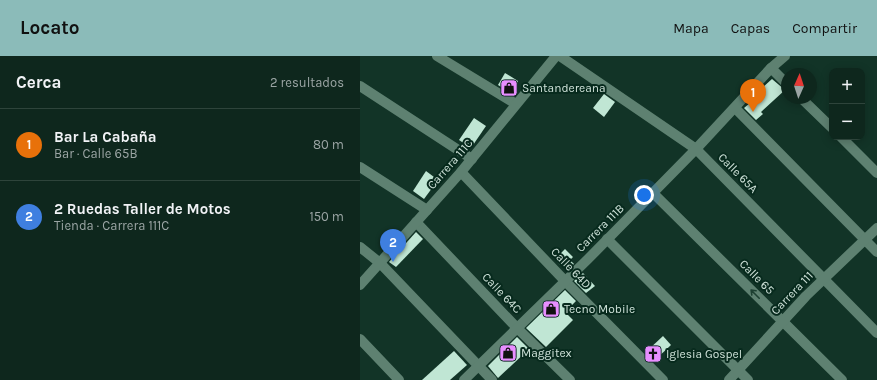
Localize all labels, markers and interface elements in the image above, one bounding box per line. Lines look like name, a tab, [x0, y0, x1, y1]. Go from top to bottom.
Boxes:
text: Locato	[20, 17, 80, 39]
text: Mapa	[673, 20, 709, 37]
text: Capas	[731, 20, 770, 37]
text: Compartir	[792, 20, 857, 37]
north arrow	[781, 68, 817, 104]
map controls	[829, 68, 865, 140]
button: +	[829, 68, 865, 104]
text: Cerca	[16, 72, 61, 92]
text: 2 resultados	[270, 75, 344, 90]
shop icon: Santandereana	[499, 78, 519, 98]
pin: 1	[740, 79, 766, 112]
place label: Santandereana	[522, 81, 606, 95]
button: −	[829, 104, 865, 140]
text: Bar La Cabaña	[54, 128, 157, 146]
street label: Carrera 111C	[424, 136, 476, 192]
text: 1	[27, 137, 31, 152]
text: 80 m	[313, 137, 344, 152]
text: Bar · Calle 65B	[54, 146, 137, 161]
street label: Calle 65A	[715, 150, 761, 196]
your location	[634, 185, 654, 205]
text: 2 Ruedas Taller de Motos	[54, 200, 231, 218]
street label: Carrera 111B	[573, 201, 627, 255]
text: 2	[25, 209, 33, 224]
text: 150 m	[309, 209, 344, 224]
text: Tienda · Carrera 111C	[54, 218, 169, 233]
pin: 2	[380, 229, 406, 262]
street label: Calle 64D	[548, 245, 594, 291]
street label: Calle 65	[737, 257, 777, 297]
street label: Carrera 111	[768, 269, 816, 317]
street label: Calle 64C	[479, 270, 525, 316]
one-way arrow	[750, 289, 760, 299]
shop icon: Tecno Mobile	[541, 299, 561, 319]
place label: Tecno Mobile	[564, 302, 635, 316]
shop icon: Maggitex	[498, 343, 518, 363]
church icon: Iglesia Gospel	[643, 344, 663, 364]
place label: Maggitex	[521, 346, 572, 360]
place label: Iglesia Gospel	[666, 347, 742, 361]

